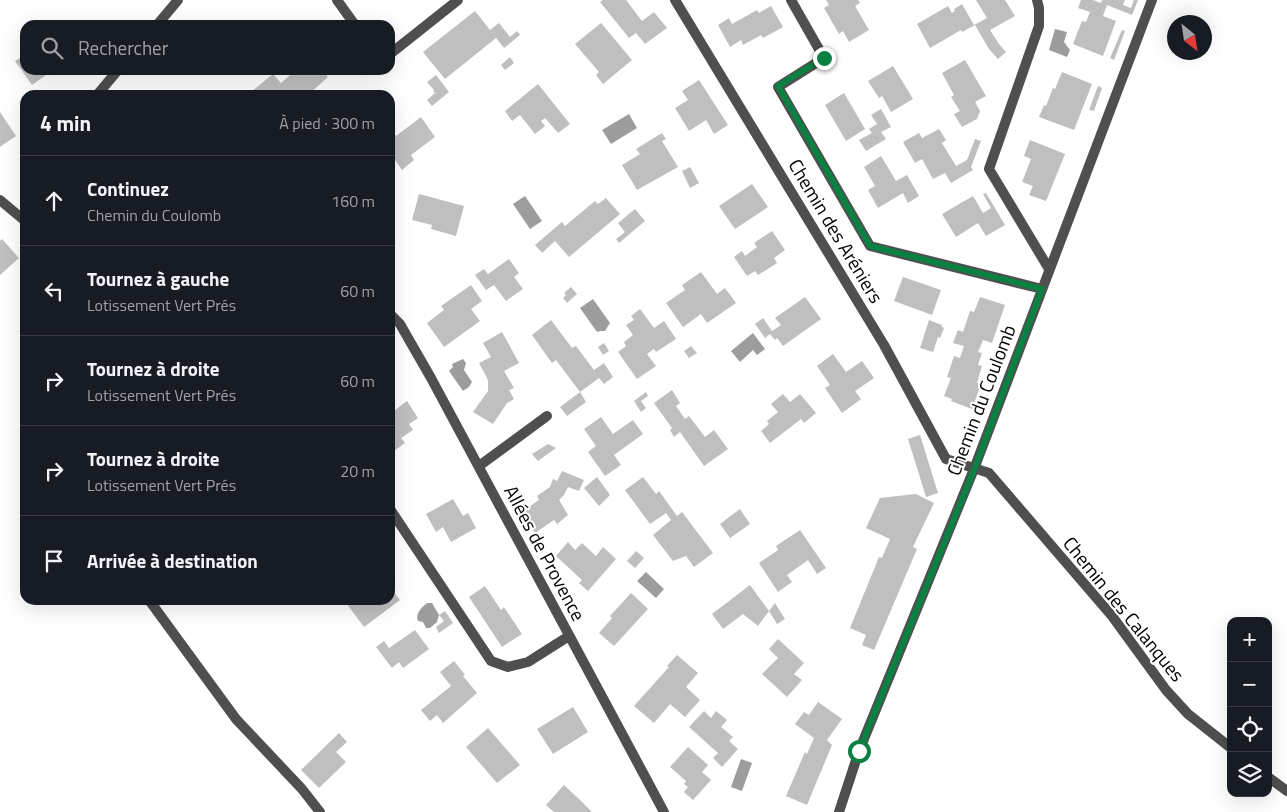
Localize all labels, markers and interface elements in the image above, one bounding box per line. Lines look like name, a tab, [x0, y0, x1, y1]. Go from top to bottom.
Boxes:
north arrow	[1167, 15, 1212, 60]
search box	[20, 20, 395, 75]
text: Rechercher	[78, 33, 168, 62]
icon: search	[38, 34, 66, 62]
route end	[813, 47, 836, 70]
text: 4 min	[40, 107, 91, 139]
text: À pied · 300 m	[279, 111, 375, 135]
street label: Chemin des Aréniers	[782, 153, 891, 309]
text: Continuez	[87, 174, 169, 203]
icon: ahead	[40, 187, 68, 215]
text: 160 m	[331, 189, 375, 213]
text: Chemin du Coulomb	[87, 203, 221, 227]
text: Tournez à gauche	[87, 264, 229, 293]
icon: left	[40, 277, 68, 305]
text: 60 m	[340, 279, 375, 303]
text: Lotissement Vert Prés	[87, 293, 236, 317]
street label: Chemin du Coulomb	[938, 320, 1023, 479]
text: Tournez à droite	[87, 354, 219, 383]
icon: right	[40, 367, 68, 395]
text: 60 m	[340, 369, 375, 393]
text: Lotissement Vert Prés	[87, 383, 236, 407]
text: Tournez à droite	[87, 444, 219, 473]
icon: right	[40, 457, 68, 485]
text: 20 m	[340, 459, 375, 483]
text: Lotissement Vert Prés	[87, 473, 236, 497]
street label: Allées de Provence	[497, 480, 593, 626]
street label: Chemin des Calanques	[1057, 530, 1192, 688]
text: Arrivée à destination	[87, 546, 258, 575]
icon: arrive	[40, 547, 68, 575]
map controls	[1227, 617, 1272, 797]
button: +	[1227, 617, 1272, 662]
button: −	[1227, 662, 1272, 707]
button: locate	[1227, 707, 1272, 752]
route start	[848, 740, 871, 763]
button: layers	[1227, 752, 1272, 797]

